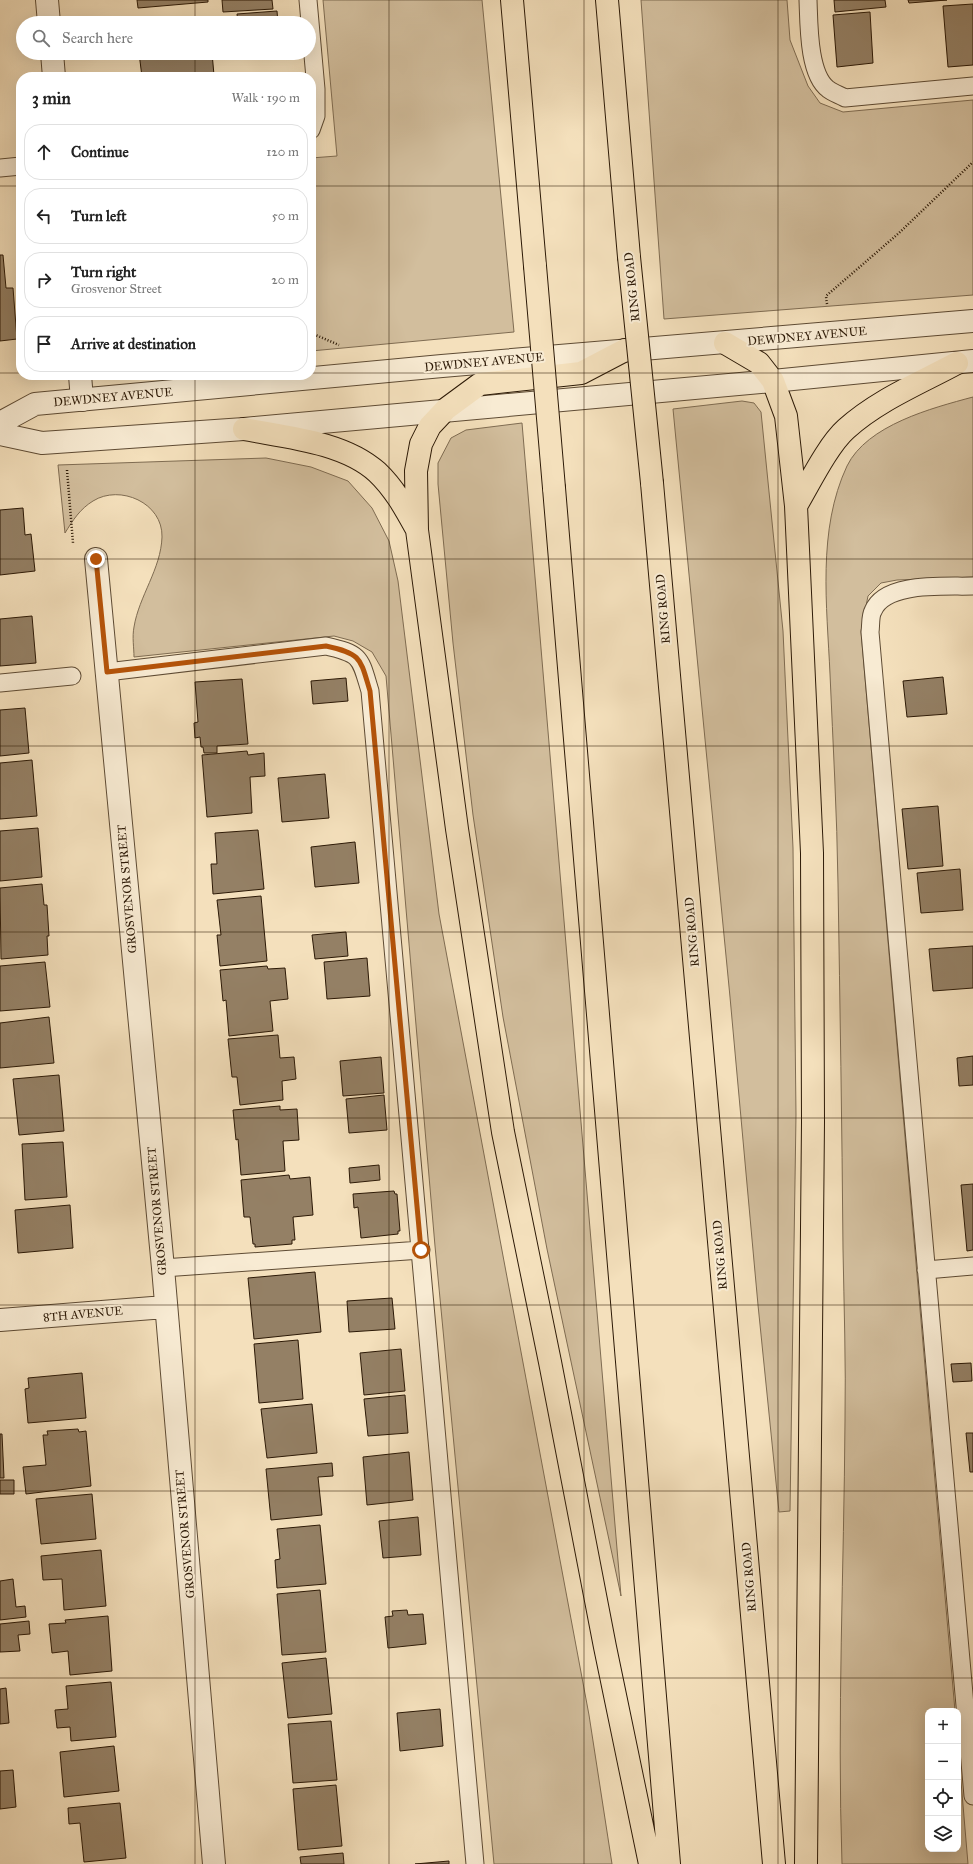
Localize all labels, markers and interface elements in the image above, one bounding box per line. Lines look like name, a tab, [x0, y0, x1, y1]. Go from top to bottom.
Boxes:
search box	[16, 16, 316, 60]
icon: search	[30, 27, 52, 49]
text: Search here	[62, 29, 133, 47]
text: 3 min	[32, 88, 71, 109]
text: Walk · 190 m	[231, 90, 300, 106]
icon: ahead	[33, 141, 55, 163]
text: Continue	[71, 143, 129, 161]
text: 120 m	[266, 144, 299, 160]
icon: left	[33, 205, 55, 227]
text: Turn left	[71, 207, 127, 225]
text: 50 m	[272, 208, 299, 224]
street label: RING ROAD	[621, 252, 643, 322]
text: Turn right	[71, 263, 136, 281]
icon: right	[33, 269, 55, 291]
text: 20 m	[271, 272, 299, 288]
text: Grosvenor Street	[71, 281, 162, 297]
street label: DEWDNEY AVENUE	[747, 324, 868, 348]
icon: arrive	[33, 333, 55, 355]
text: Arrive at destination	[71, 335, 196, 353]
street label: DEWDNEY AVENUE	[424, 350, 545, 374]
street label: DEWDNEY AVENUE	[53, 385, 174, 409]
route end	[87, 550, 105, 568]
street label: RING ROAD	[653, 574, 673, 644]
street label: GROSVENOR STREET	[114, 824, 140, 954]
street label: RING ROAD	[682, 897, 702, 967]
street label: GROSVENOR STREET	[144, 1146, 170, 1276]
street label: RING ROAD	[710, 1220, 730, 1290]
route start	[412, 1241, 430, 1259]
street label: 8TH AVENUE	[43, 1304, 124, 1324]
street label: GROSVENOR STREET	[172, 1469, 198, 1599]
street label: RING ROAD	[739, 1542, 759, 1612]
map controls	[925, 1708, 961, 1852]
button: +	[925, 1708, 961, 1744]
button: −	[925, 1744, 961, 1780]
button: locate	[925, 1780, 961, 1816]
button: layers	[925, 1816, 961, 1852]

